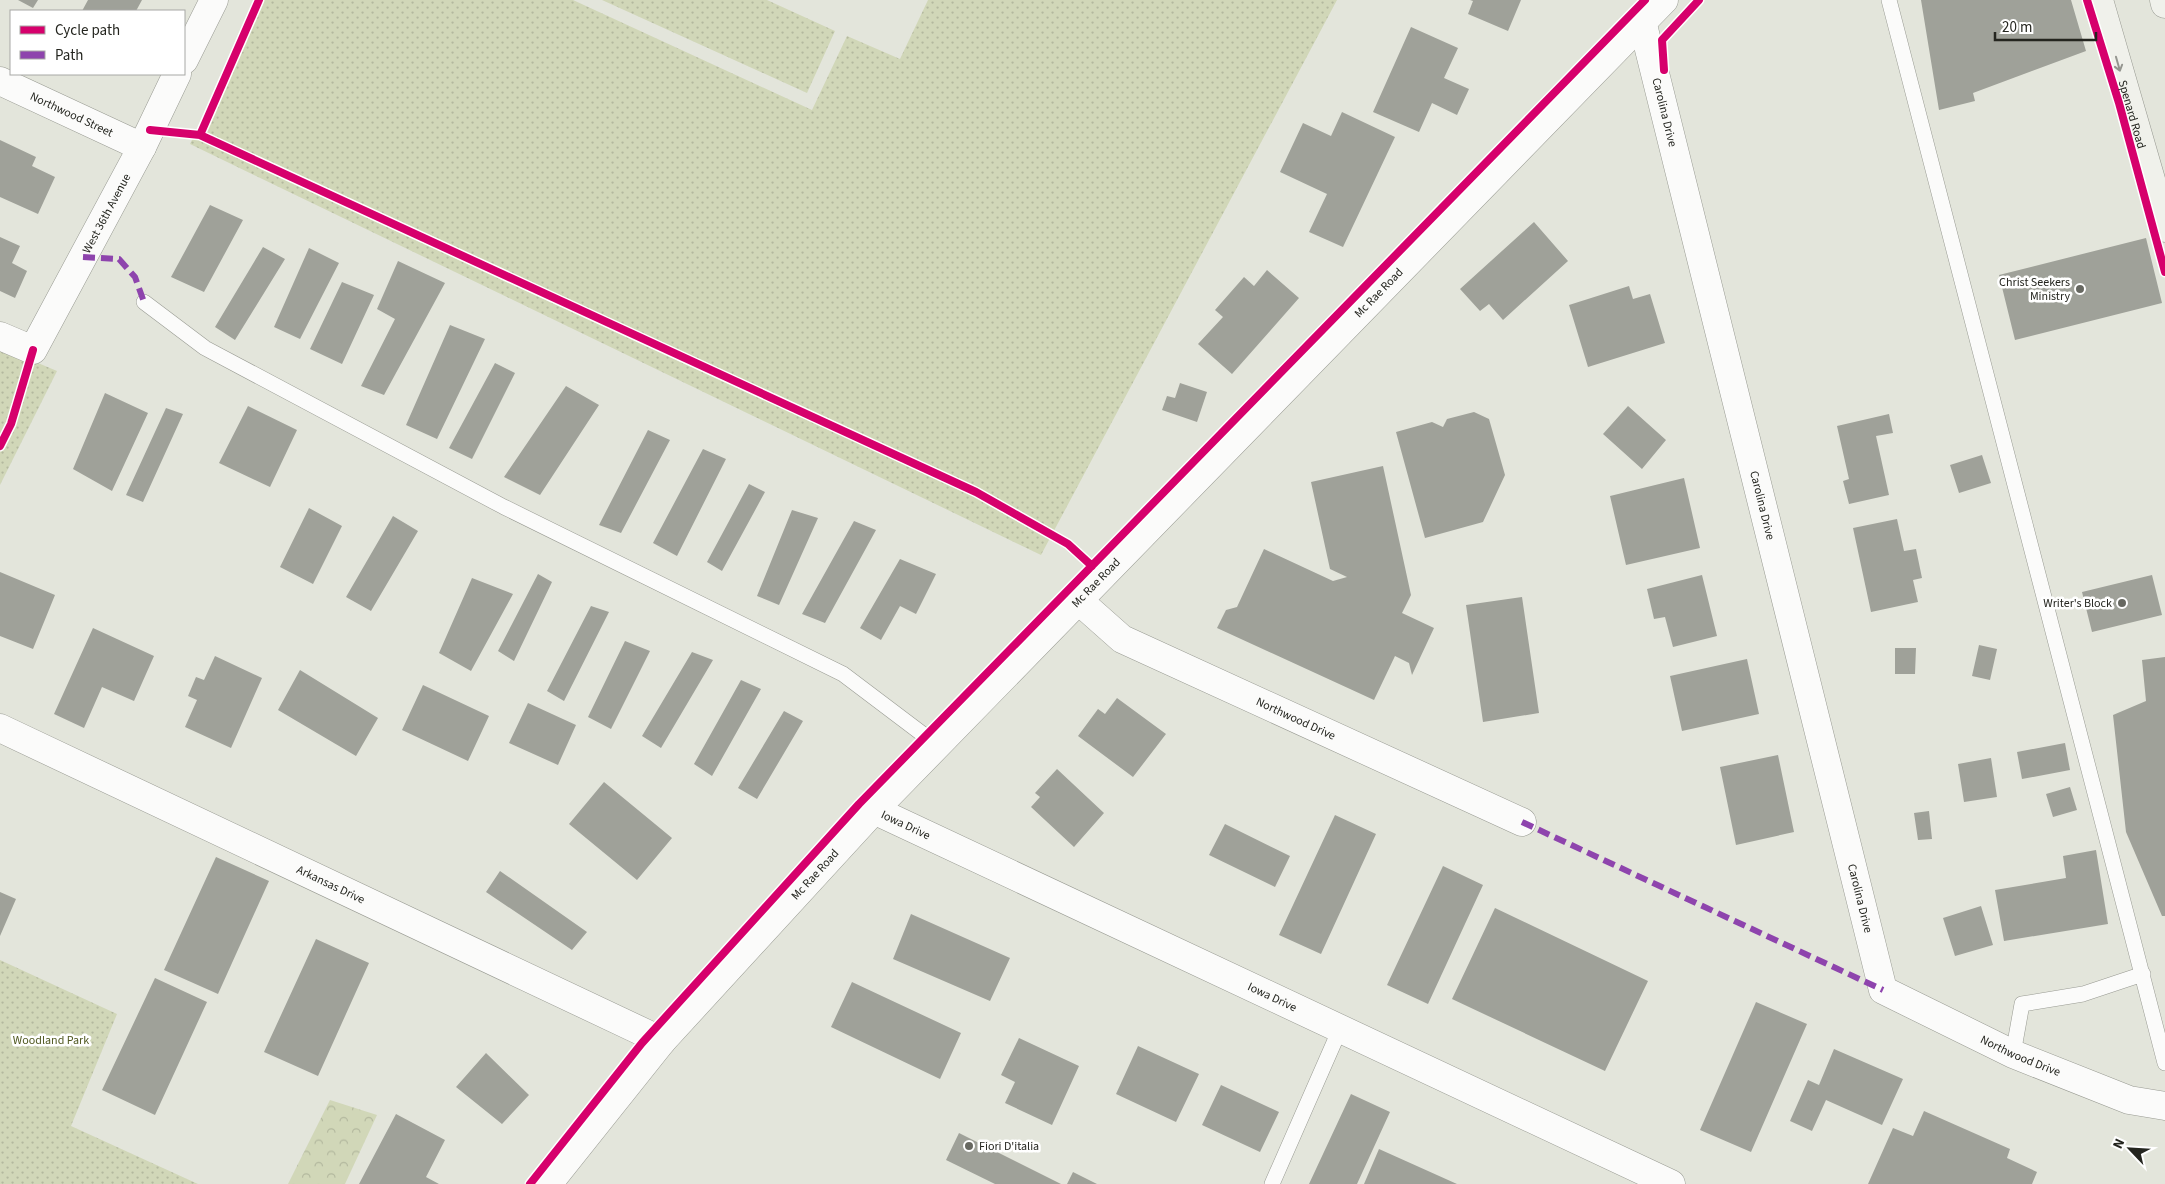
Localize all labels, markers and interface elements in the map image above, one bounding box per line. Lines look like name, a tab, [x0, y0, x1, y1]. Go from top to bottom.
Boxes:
legend	[10, 10, 185, 75]
scale bar	[1995, 10, 2096, 42]
text: 20 m	[2002, 17, 2032, 38]
text: Cycle path	[55, 20, 120, 41]
text: Path	[55, 45, 83, 66]
one-way arrow	[2113, 55, 2123, 71]
street label: Carolina Drive	[1647, 76, 1681, 149]
street label: Spenard Road	[2114, 78, 2150, 151]
street label: Northwood Street	[27, 88, 116, 141]
street label: West 36th Avenue	[78, 170, 135, 257]
street label: Mc Rae Road	[1351, 264, 1407, 322]
place label: Christ Seekers Ministry	[1999, 274, 2070, 305]
marker: Christ Seekers Ministry	[2074, 283, 2086, 295]
street label: Carolina Drive	[1745, 469, 1779, 542]
street label: Mc Rae Road	[1068, 554, 1124, 612]
place label: Writer's Block	[2043, 595, 2112, 612]
marker: Writer's Block	[2116, 597, 2128, 609]
street label: Northwood Drive	[1253, 693, 1338, 745]
street label: Iowa Drive	[878, 806, 933, 844]
street label: Mc Rae Road	[787, 846, 843, 904]
street label: Arkansas Drive	[294, 861, 368, 908]
street label: Carolina Drive	[1843, 862, 1876, 935]
street label: Iowa Drive	[1245, 978, 1300, 1016]
street label: Northwood Drive	[1977, 1031, 2063, 1081]
park label: Woodland Park	[13, 1032, 89, 1049]
north arrow	[2105, 1124, 2155, 1174]
text: N	[2108, 1135, 2130, 1152]
place label: Fiori D'italia	[979, 1138, 1039, 1155]
marker: Fiori D'italia	[963, 1140, 975, 1152]

